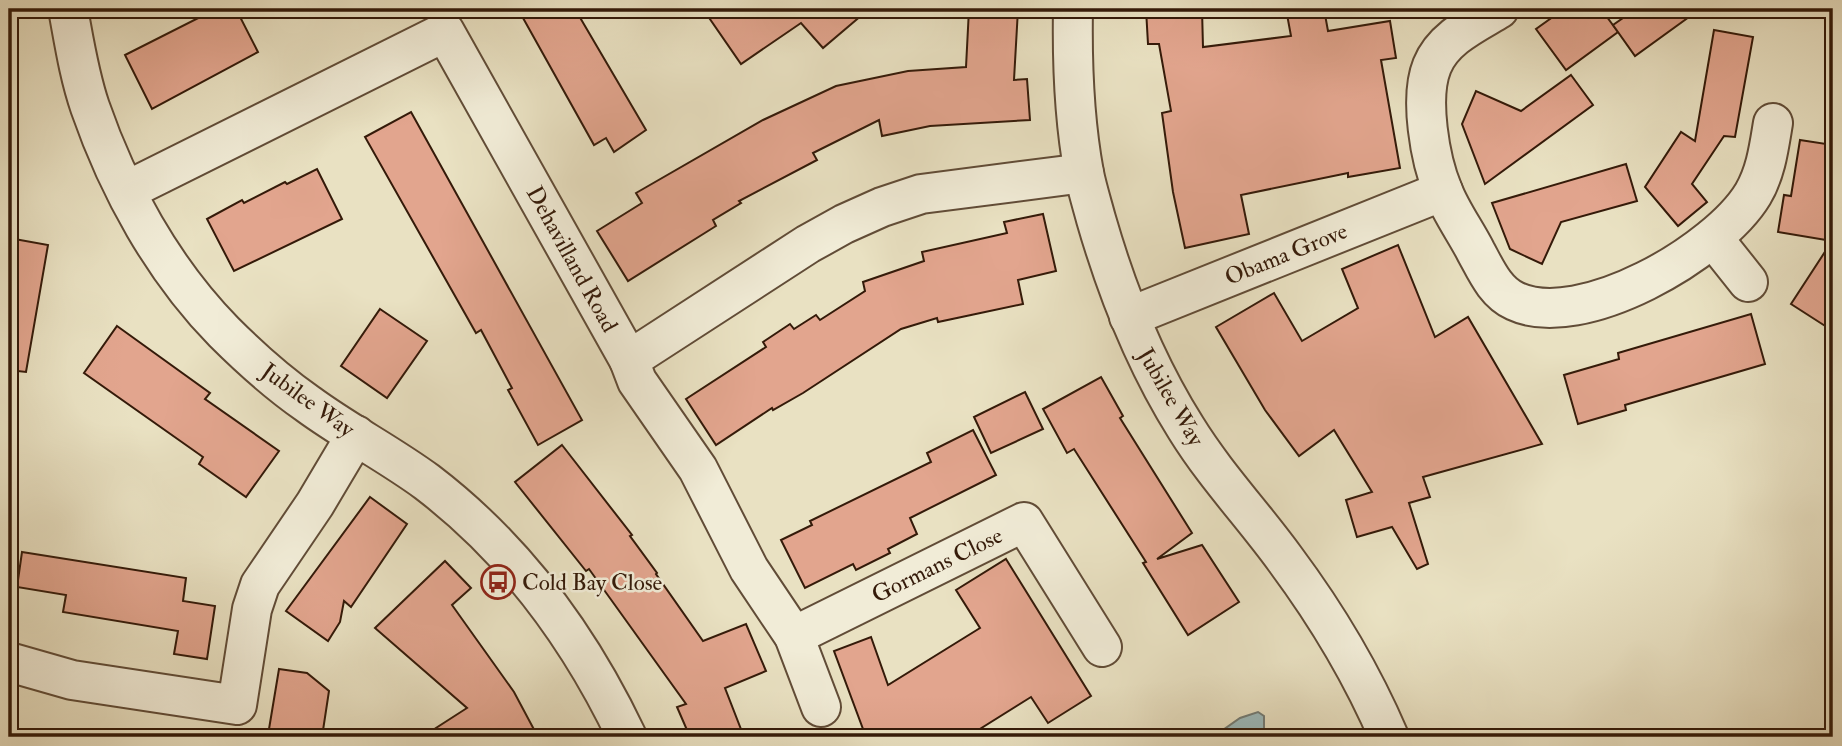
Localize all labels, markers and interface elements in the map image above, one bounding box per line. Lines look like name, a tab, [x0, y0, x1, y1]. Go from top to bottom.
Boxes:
street label: Dehavilland Road	[520, 181, 624, 337]
street label: Obama Grove	[1220, 216, 1352, 292]
street label: Jubilee Way	[1131, 342, 1211, 452]
street label: Jubilee Way	[255, 356, 361, 444]
street label: Gormans Close	[867, 521, 1008, 609]
bus stop icon: Cold Bay Close	[479, 563, 517, 601]
place label: Cold Bay Close	[522, 568, 663, 597]

